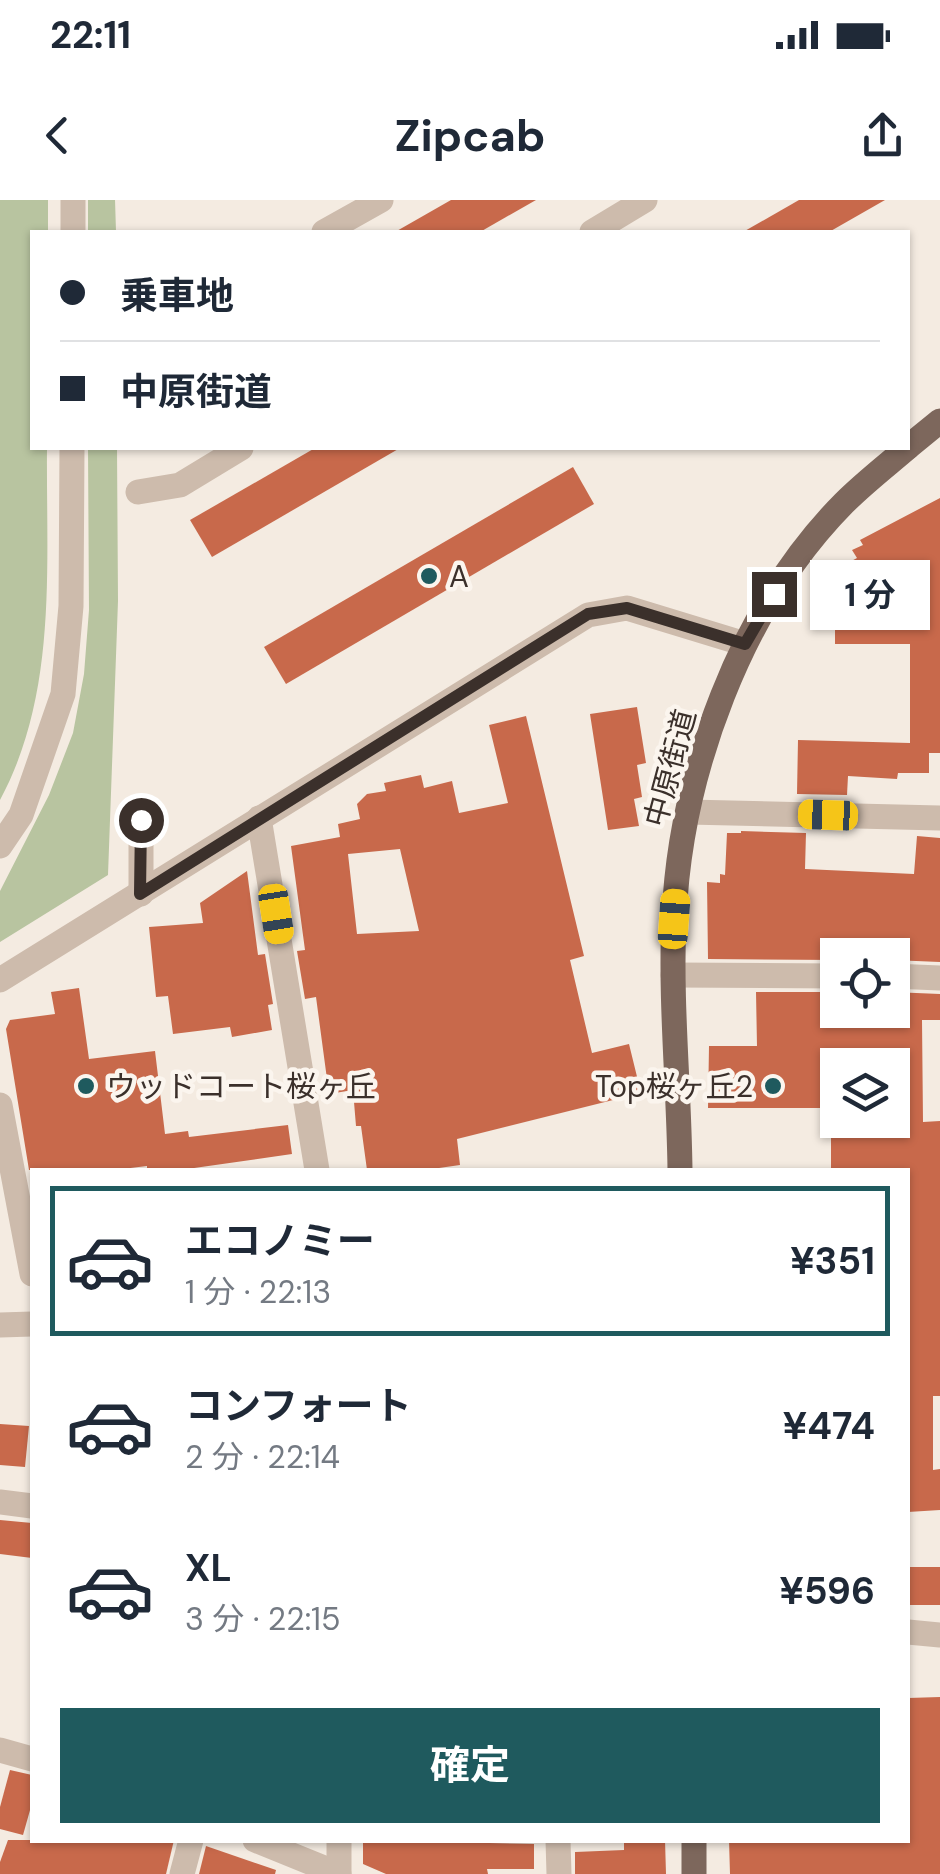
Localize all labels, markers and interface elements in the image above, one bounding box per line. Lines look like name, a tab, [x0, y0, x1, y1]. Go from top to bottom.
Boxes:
text: 22:11	[50, 10, 131, 60]
text: Zipcab	[395, 106, 545, 165]
icon: back	[30, 108, 85, 163]
icon: share	[855, 108, 910, 163]
text: 乗車地	[120, 271, 234, 321]
text: 中原街道	[120, 367, 272, 417]
place label: A	[449, 557, 469, 596]
callout: 1 分	[809, 559, 929, 629]
marker: A	[418, 565, 440, 587]
route end	[752, 572, 797, 617]
text: 1 分	[844, 574, 896, 616]
street label: 中原街道	[636, 705, 704, 831]
route start	[119, 798, 164, 843]
car	[797, 799, 859, 831]
car	[256, 882, 296, 946]
car	[657, 888, 691, 950]
map controls	[820, 938, 910, 1138]
button: locate	[820, 938, 910, 1028]
button: layers	[820, 1048, 910, 1138]
place label: ウッドコート桜ヶ丘	[106, 1067, 376, 1106]
place label: Top桜ヶ丘2	[595, 1067, 753, 1106]
marker: ウッドコート桜ヶ丘	[75, 1075, 97, 1097]
marker: Top桜ヶ丘2	[762, 1075, 784, 1097]
icon: car	[65, 1216, 155, 1306]
text: エコノミー	[185, 1216, 375, 1266]
text: ¥351	[790, 1236, 875, 1286]
text: 1 分 · 22:13	[185, 1271, 331, 1313]
icon: car	[65, 1381, 155, 1471]
text: コンフォート	[185, 1381, 412, 1431]
text: ¥474	[783, 1401, 875, 1451]
text: 2 分 · 22:14	[185, 1436, 340, 1478]
text: XL	[185, 1543, 232, 1593]
icon: car	[65, 1546, 155, 1636]
text: ¥596	[779, 1566, 875, 1616]
text: 3 分 · 22:15	[185, 1598, 341, 1640]
button: 確定	[60, 1708, 880, 1823]

